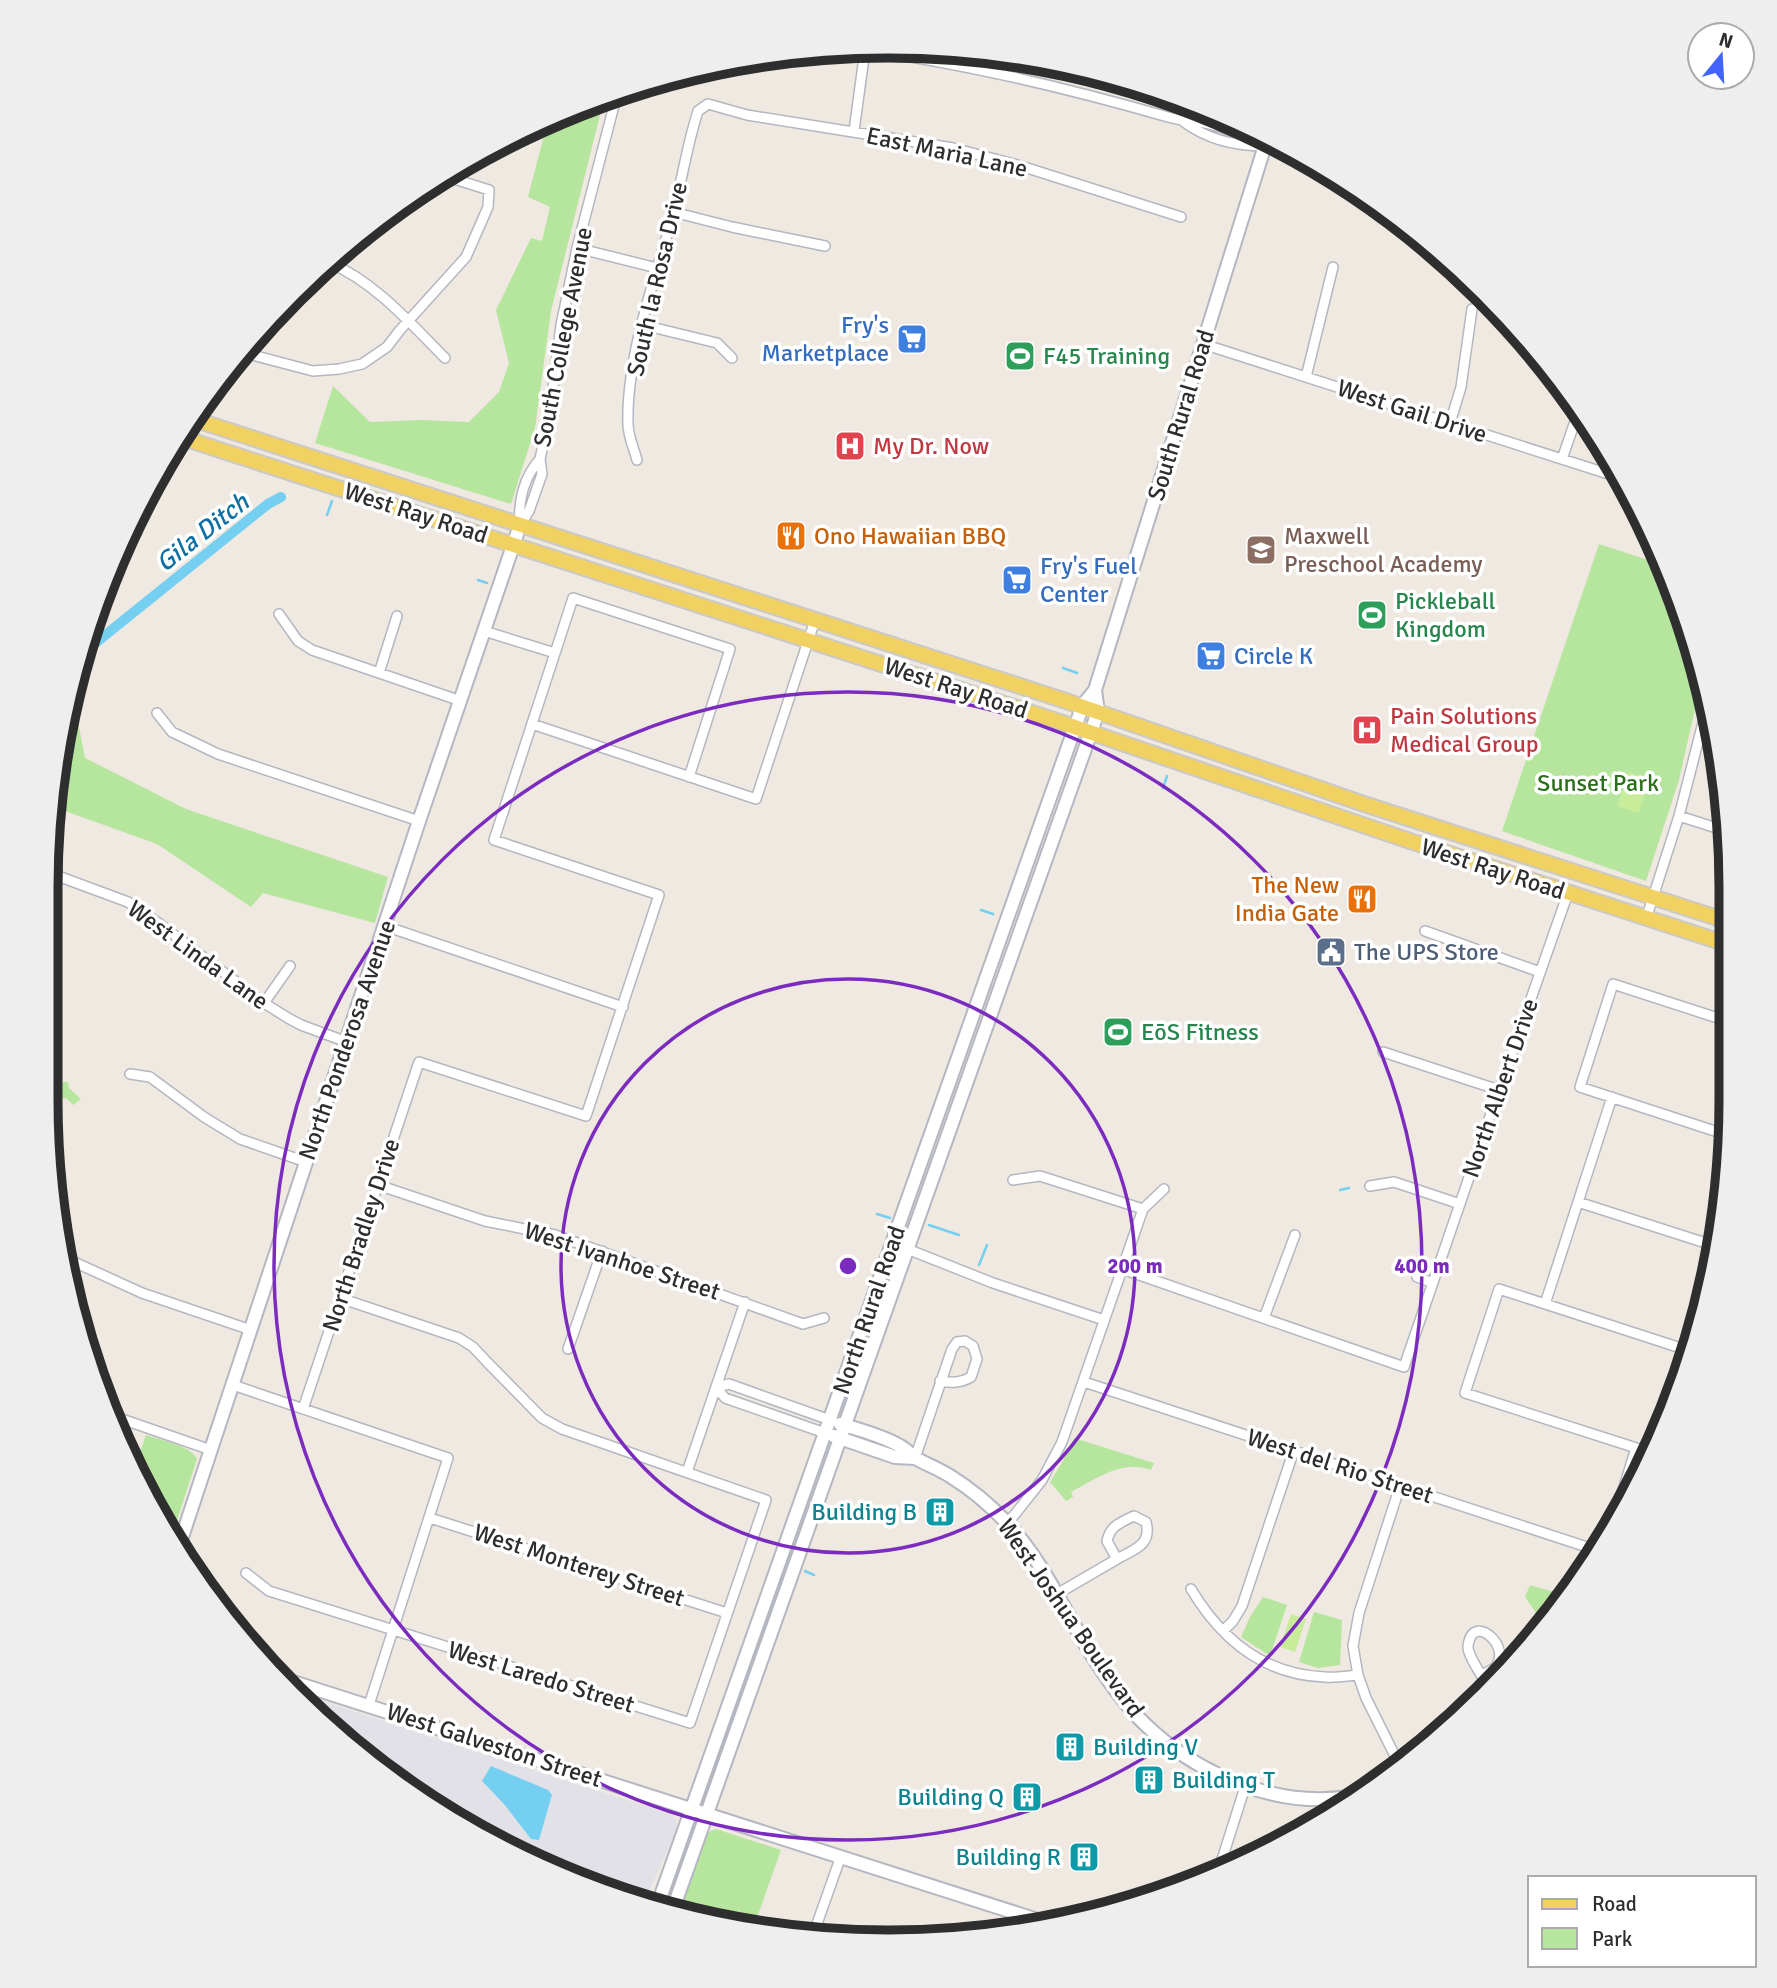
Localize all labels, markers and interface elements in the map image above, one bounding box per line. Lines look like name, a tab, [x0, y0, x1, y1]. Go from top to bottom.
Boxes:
north arrow	[1686, 21, 1756, 91]
text: N	[1716, 27, 1736, 54]
street label: East Maria Lane	[864, 120, 1030, 184]
street label: South la Rosa Drive	[620, 179, 694, 379]
street label: South College Avenue	[527, 225, 599, 449]
place label: Fry's Marketplace	[762, 310, 889, 368]
supermarket icon: Fry's Marketplace	[895, 322, 929, 356]
street label: South Rural Road	[1141, 326, 1221, 504]
sports icon: F45 Training	[1003, 339, 1037, 373]
place label: F45 Training	[1043, 341, 1170, 371]
street label: West Gail Drive	[1333, 373, 1491, 449]
hospital icon: My Dr. Now	[833, 429, 867, 463]
place label: My Dr. Now	[873, 431, 989, 461]
street label: West Ray Road	[340, 476, 492, 550]
water label: Gila Ditch	[150, 486, 256, 579]
restaurant icon: Ono Hawaiian BBQ	[774, 519, 808, 553]
place label: Ono Hawaiian BBQ	[814, 521, 1006, 551]
place label: Maxwell Preschool Academy	[1284, 521, 1482, 579]
school or university icon: Maxwell Preschool Academy	[1244, 533, 1278, 567]
place label: Fry's Fuel Center	[1040, 551, 1137, 609]
supermarket icon: Fry's Fuel Center	[1000, 563, 1034, 597]
place label: Pickleball Kingdom	[1395, 586, 1496, 644]
sports icon: Pickleball Kingdom	[1355, 598, 1389, 632]
supermarket icon: Circle K	[1194, 639, 1228, 673]
place label: Circle K	[1234, 641, 1313, 671]
street label: West Ray Road	[880, 651, 1032, 725]
place label: Pain Solutions Medical Group	[1390, 701, 1538, 759]
hospital icon: Pain Solutions Medical Group	[1350, 713, 1384, 747]
park label: Sunset Park	[1537, 768, 1659, 798]
street label: West Ray Road	[1417, 832, 1569, 906]
place label: The New India Gate	[1235, 870, 1339, 928]
restaurant icon: The New India Gate	[1345, 882, 1379, 916]
street label: West Linda Lane	[122, 894, 274, 1016]
street label: North Ponderosa Avenue	[292, 916, 402, 1164]
public building icon: The UPS Store	[1314, 935, 1348, 969]
place label: The UPS Store	[1354, 937, 1499, 967]
street label: North Albert Drive	[1455, 994, 1545, 1182]
sports icon: EōS Fitness	[1101, 1015, 1135, 1049]
place label: EōS Fitness	[1141, 1017, 1259, 1047]
street label: North Bradley Drive	[316, 1135, 406, 1335]
street label: West Ivanhoe Street	[520, 1215, 724, 1307]
street label: North Rural Road	[826, 1222, 912, 1398]
text: 200 m	[1107, 1253, 1163, 1279]
text: 400 m	[1394, 1253, 1450, 1279]
centre of rings	[836, 1254, 860, 1278]
street label: West del Rio Street	[1243, 1422, 1437, 1510]
building icon: Building B	[923, 1495, 957, 1529]
place label: Building B	[811, 1497, 917, 1527]
street label: West Joshua Boulevard	[991, 1513, 1151, 1723]
street label: West Monterey Street	[470, 1517, 688, 1613]
street label: West Laredo Street	[444, 1634, 638, 1720]
street label: West Galveston Street	[382, 1696, 606, 1794]
building icon: Building V	[1053, 1730, 1087, 1764]
place label: Building V	[1093, 1732, 1198, 1762]
building icon: Building T	[1132, 1763, 1166, 1797]
place label: Building T	[1172, 1765, 1275, 1795]
building icon: Building Q	[1010, 1780, 1044, 1814]
place label: Building Q	[897, 1782, 1004, 1812]
building icon: Building R	[1067, 1840, 1101, 1874]
place label: Building R	[955, 1842, 1061, 1872]
legend	[1528, 1876, 1756, 1967]
text: Road	[1592, 1891, 1637, 1917]
text: Park	[1592, 1926, 1633, 1952]

